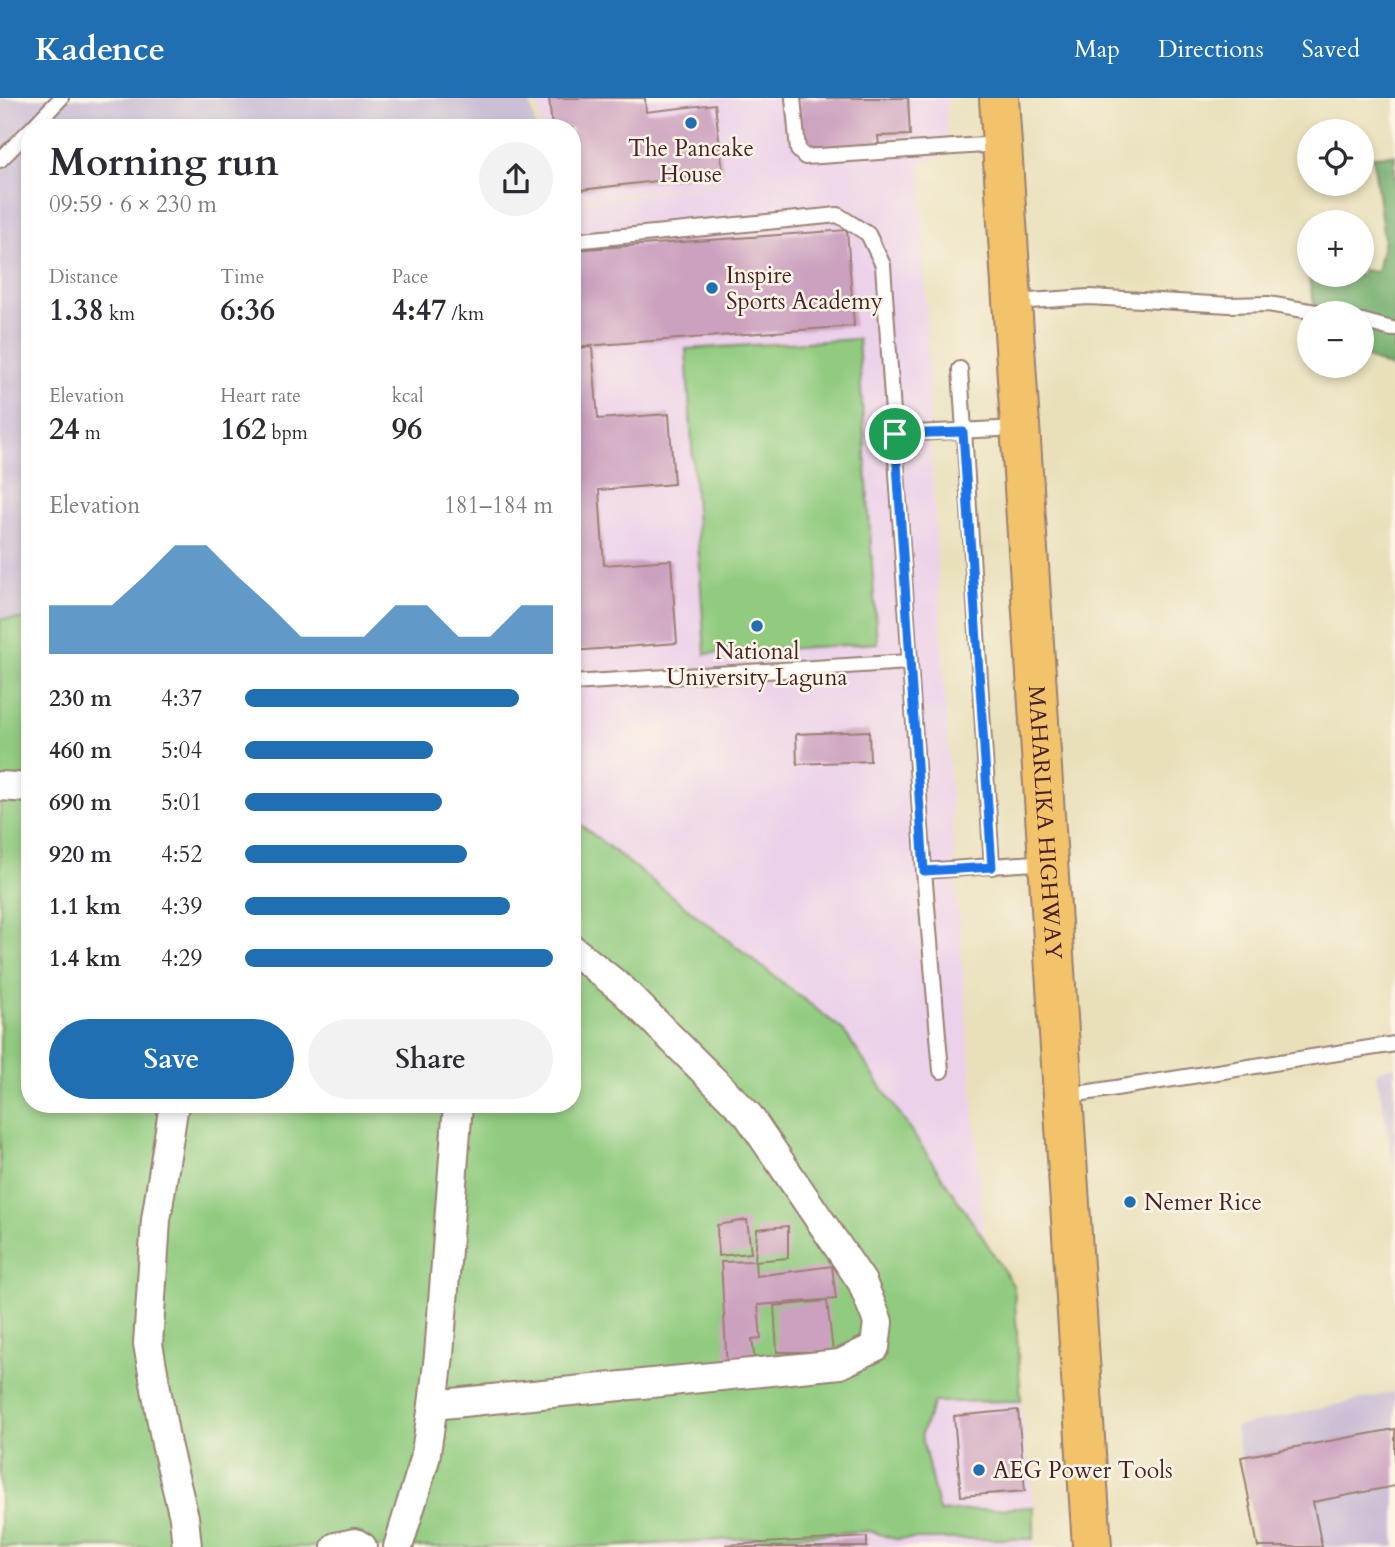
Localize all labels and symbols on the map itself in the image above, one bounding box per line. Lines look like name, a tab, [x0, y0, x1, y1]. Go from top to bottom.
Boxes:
marker: The Pancake House	[683, 115, 699, 131]
place label: The Pancake House	[628, 133, 754, 190]
place label: Inspire Sports Academy	[726, 260, 883, 317]
marker: Inspire Sports Academy	[704, 280, 720, 296]
pin	[865, 404, 925, 464]
marker: National University Laguna	[749, 618, 765, 634]
place label: National University Laguna	[667, 636, 848, 693]
street label: MAHARLIKA HIGHWAY	[1021, 685, 1069, 961]
place label: Nemer Rice	[1144, 1187, 1262, 1218]
marker: Nemer Rice	[1122, 1194, 1138, 1210]
place label: AEG Power Tools	[993, 1455, 1173, 1486]
marker: AEG Power Tools	[971, 1462, 987, 1478]

